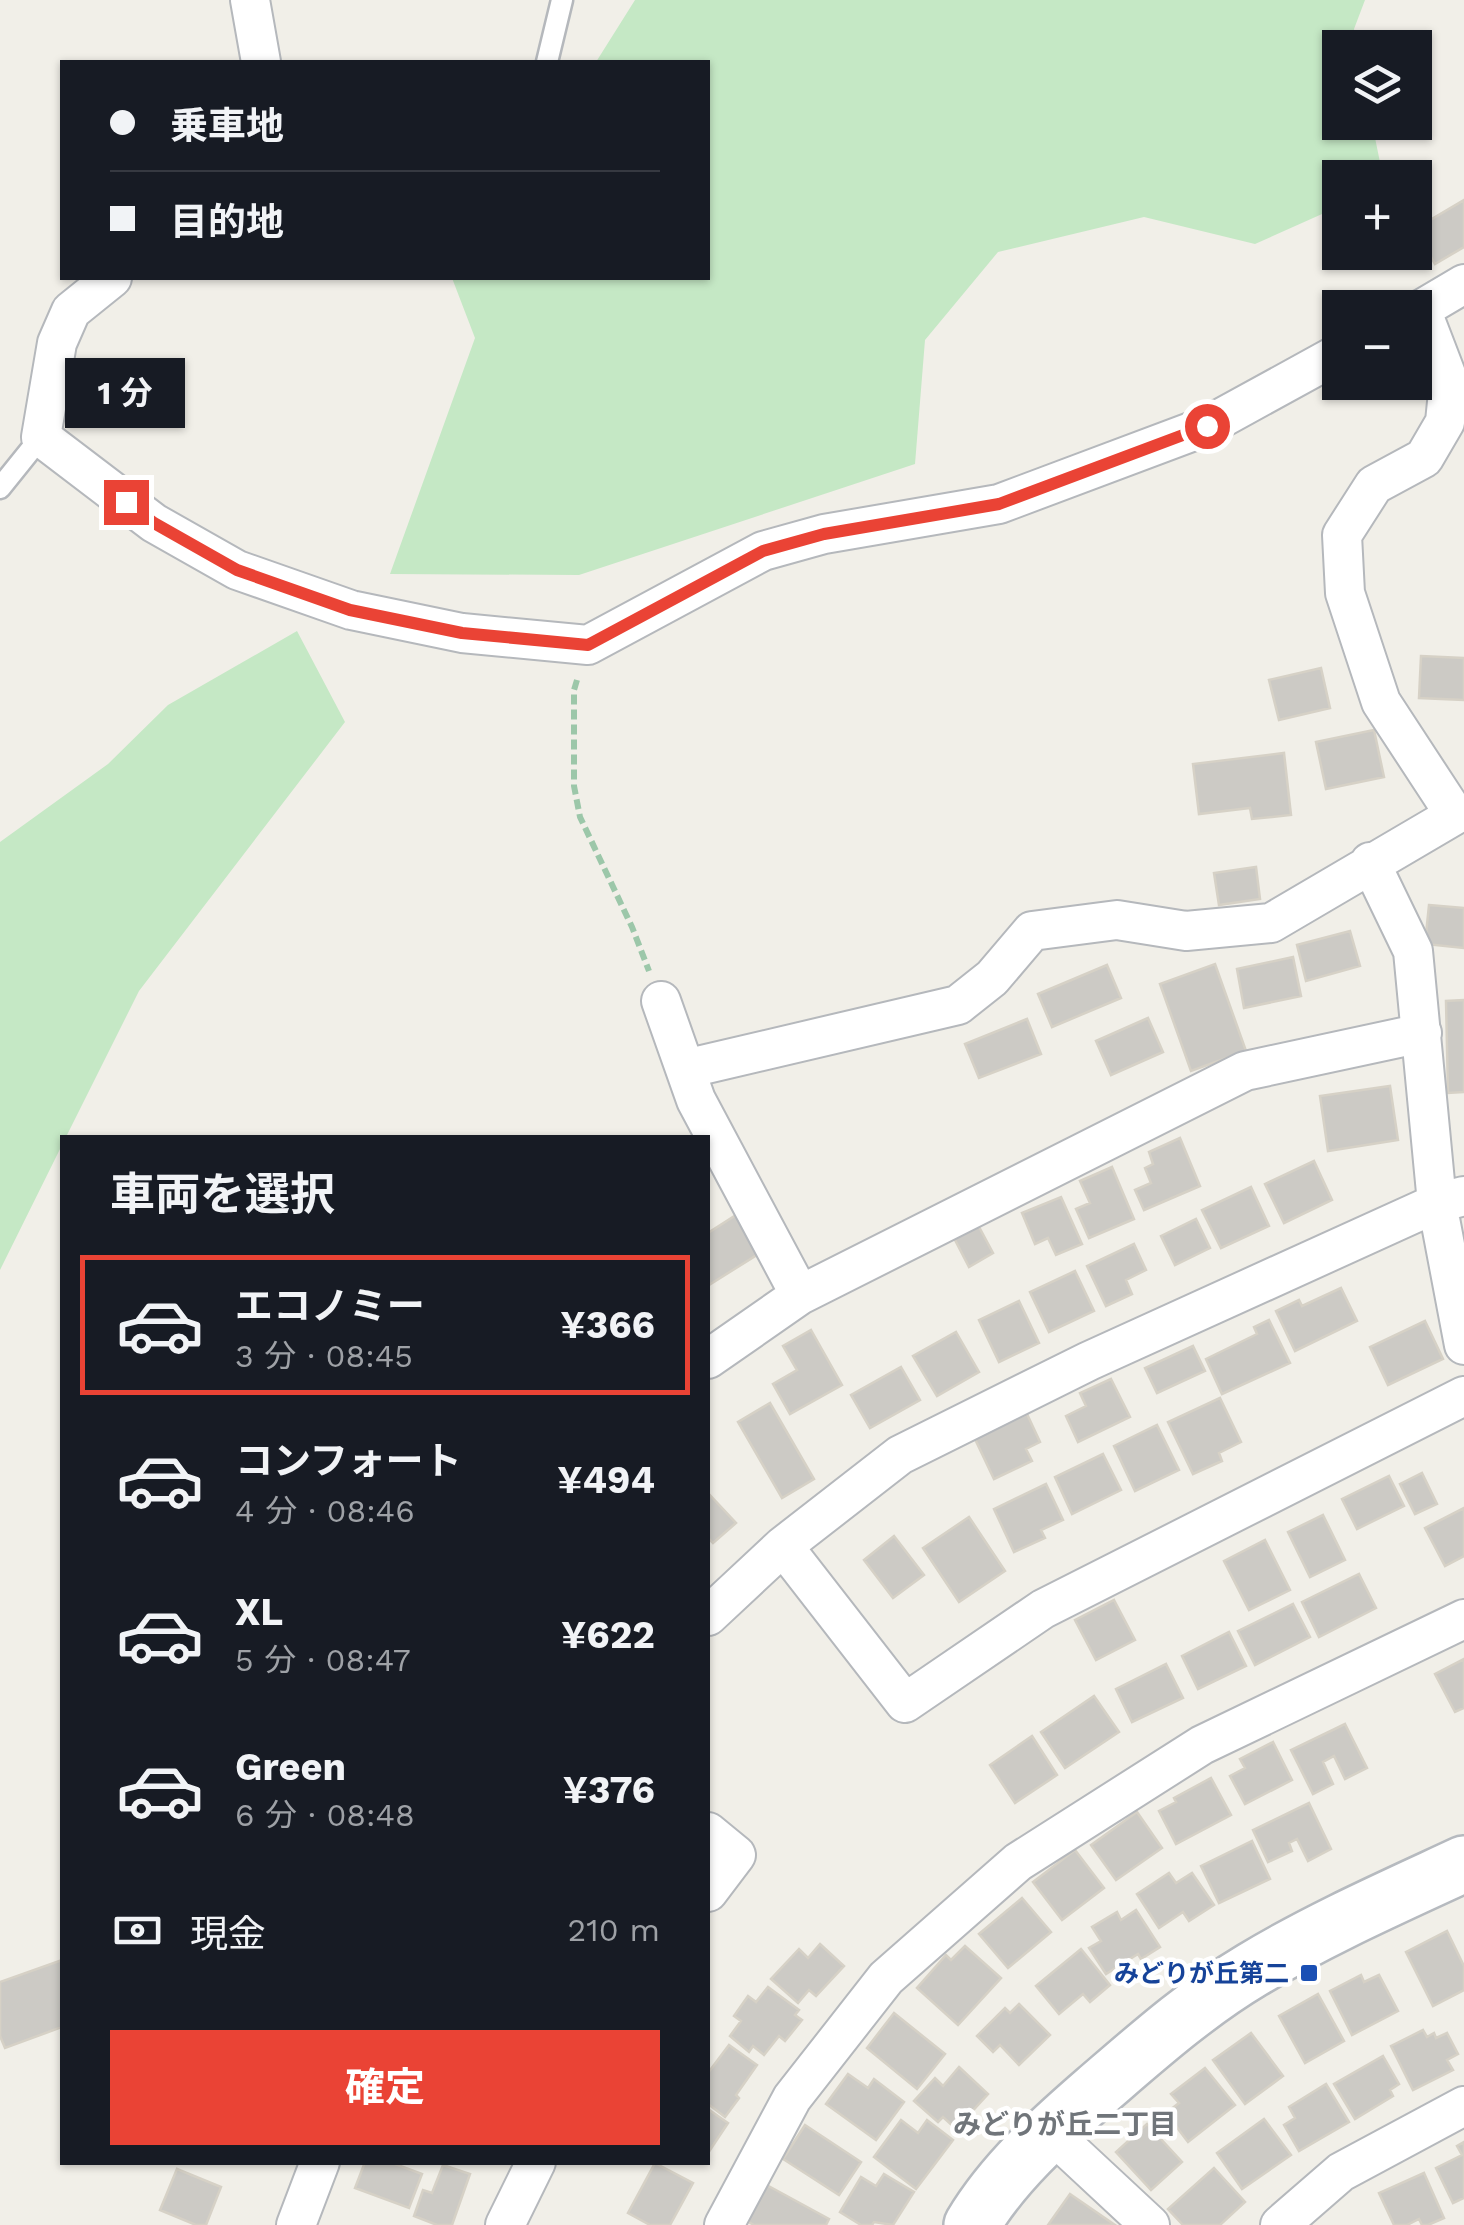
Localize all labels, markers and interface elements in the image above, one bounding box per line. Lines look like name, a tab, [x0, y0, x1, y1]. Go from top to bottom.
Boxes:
map controls	[1322, 30, 1432, 400]
button: layers	[1322, 30, 1432, 140]
text: 乗車地	[170, 104, 284, 148]
button: +	[1322, 160, 1432, 270]
text: 目的地	[170, 200, 284, 244]
button: −	[1322, 290, 1432, 400]
callout: 1 分	[66, 357, 186, 427]
text: 1 分	[98, 374, 152, 412]
route start	[1185, 404, 1230, 449]
route end	[104, 480, 149, 525]
text: 車両を選択	[110, 1168, 335, 1221]
icon: car	[115, 1280, 205, 1370]
text: エコノミー	[235, 1284, 425, 1328]
text: ¥366	[560, 1303, 655, 1347]
text: 3 分 · 08:45	[235, 1337, 413, 1375]
icon: car	[115, 1435, 205, 1525]
text: コンフォート	[235, 1439, 462, 1483]
text: ¥494	[557, 1458, 655, 1502]
text: 4 分 · 08:46	[235, 1492, 415, 1530]
icon: car	[115, 1590, 205, 1680]
text: XL	[235, 1590, 283, 1634]
text: ¥622	[561, 1613, 655, 1657]
text: 5 分 · 08:47	[235, 1641, 411, 1679]
icon: car	[115, 1745, 205, 1835]
text: Green	[235, 1745, 346, 1789]
text: ¥376	[563, 1768, 655, 1812]
text: 6 分 · 08:48	[235, 1796, 415, 1834]
icon: cash	[110, 1903, 165, 1958]
text: 210 m	[568, 1911, 660, 1949]
text: 現金	[190, 1912, 266, 1956]
place label: みどりが丘第二	[1114, 1959, 1289, 1988]
marker: みどりが丘第二	[1298, 1962, 1320, 1984]
button: 確定	[110, 2030, 660, 2145]
district label: みどりが丘二丁目	[953, 2108, 1177, 2141]

